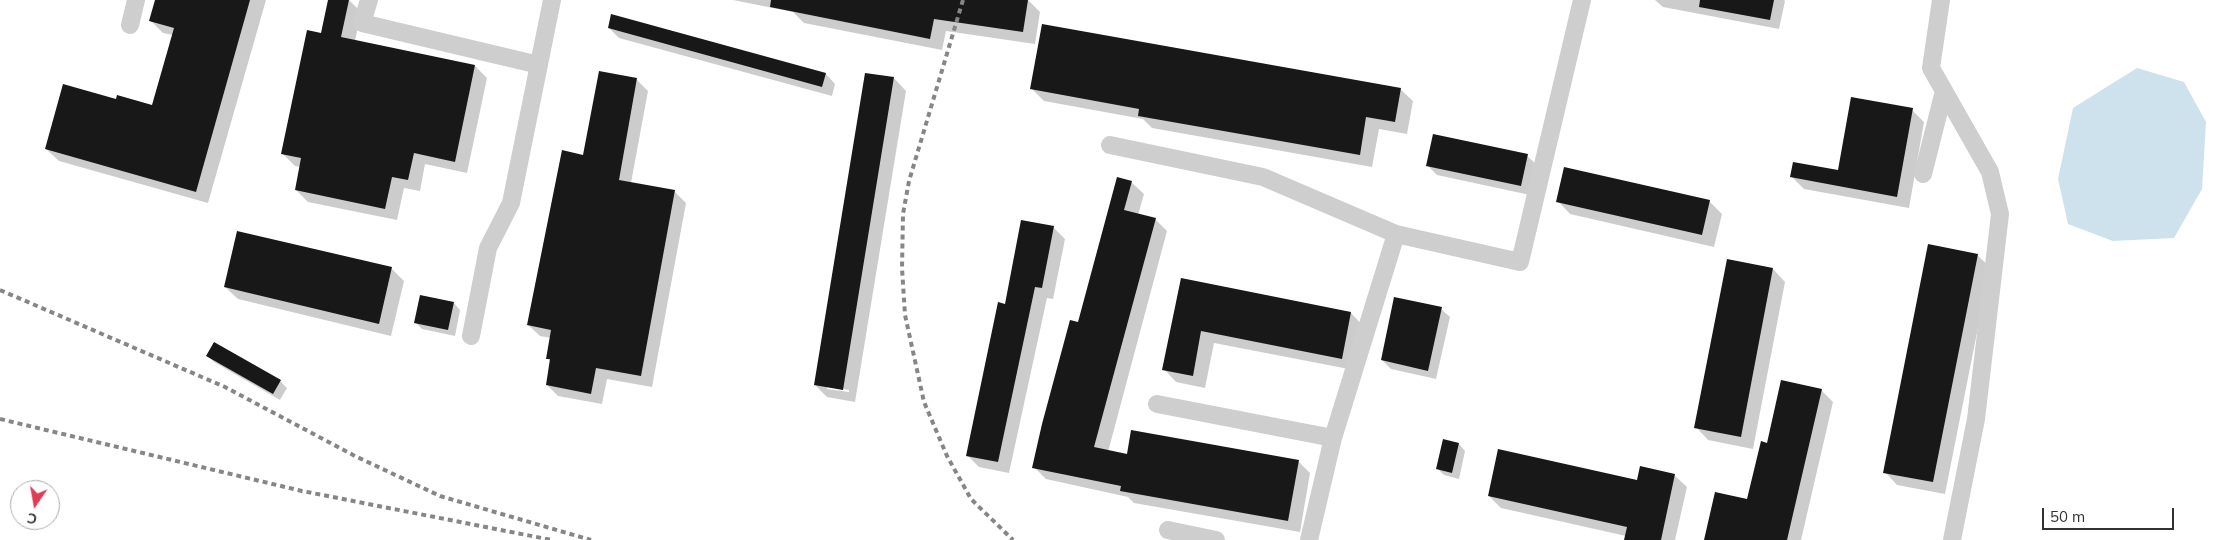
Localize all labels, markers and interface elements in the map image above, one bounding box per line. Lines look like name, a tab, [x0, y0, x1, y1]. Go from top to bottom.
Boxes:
north arrow	[10, 480, 60, 530]
scale bar	[2044, 498, 2176, 530]
text: 50 m	[2050, 507, 2085, 526]
text: С	[26, 509, 39, 528]

